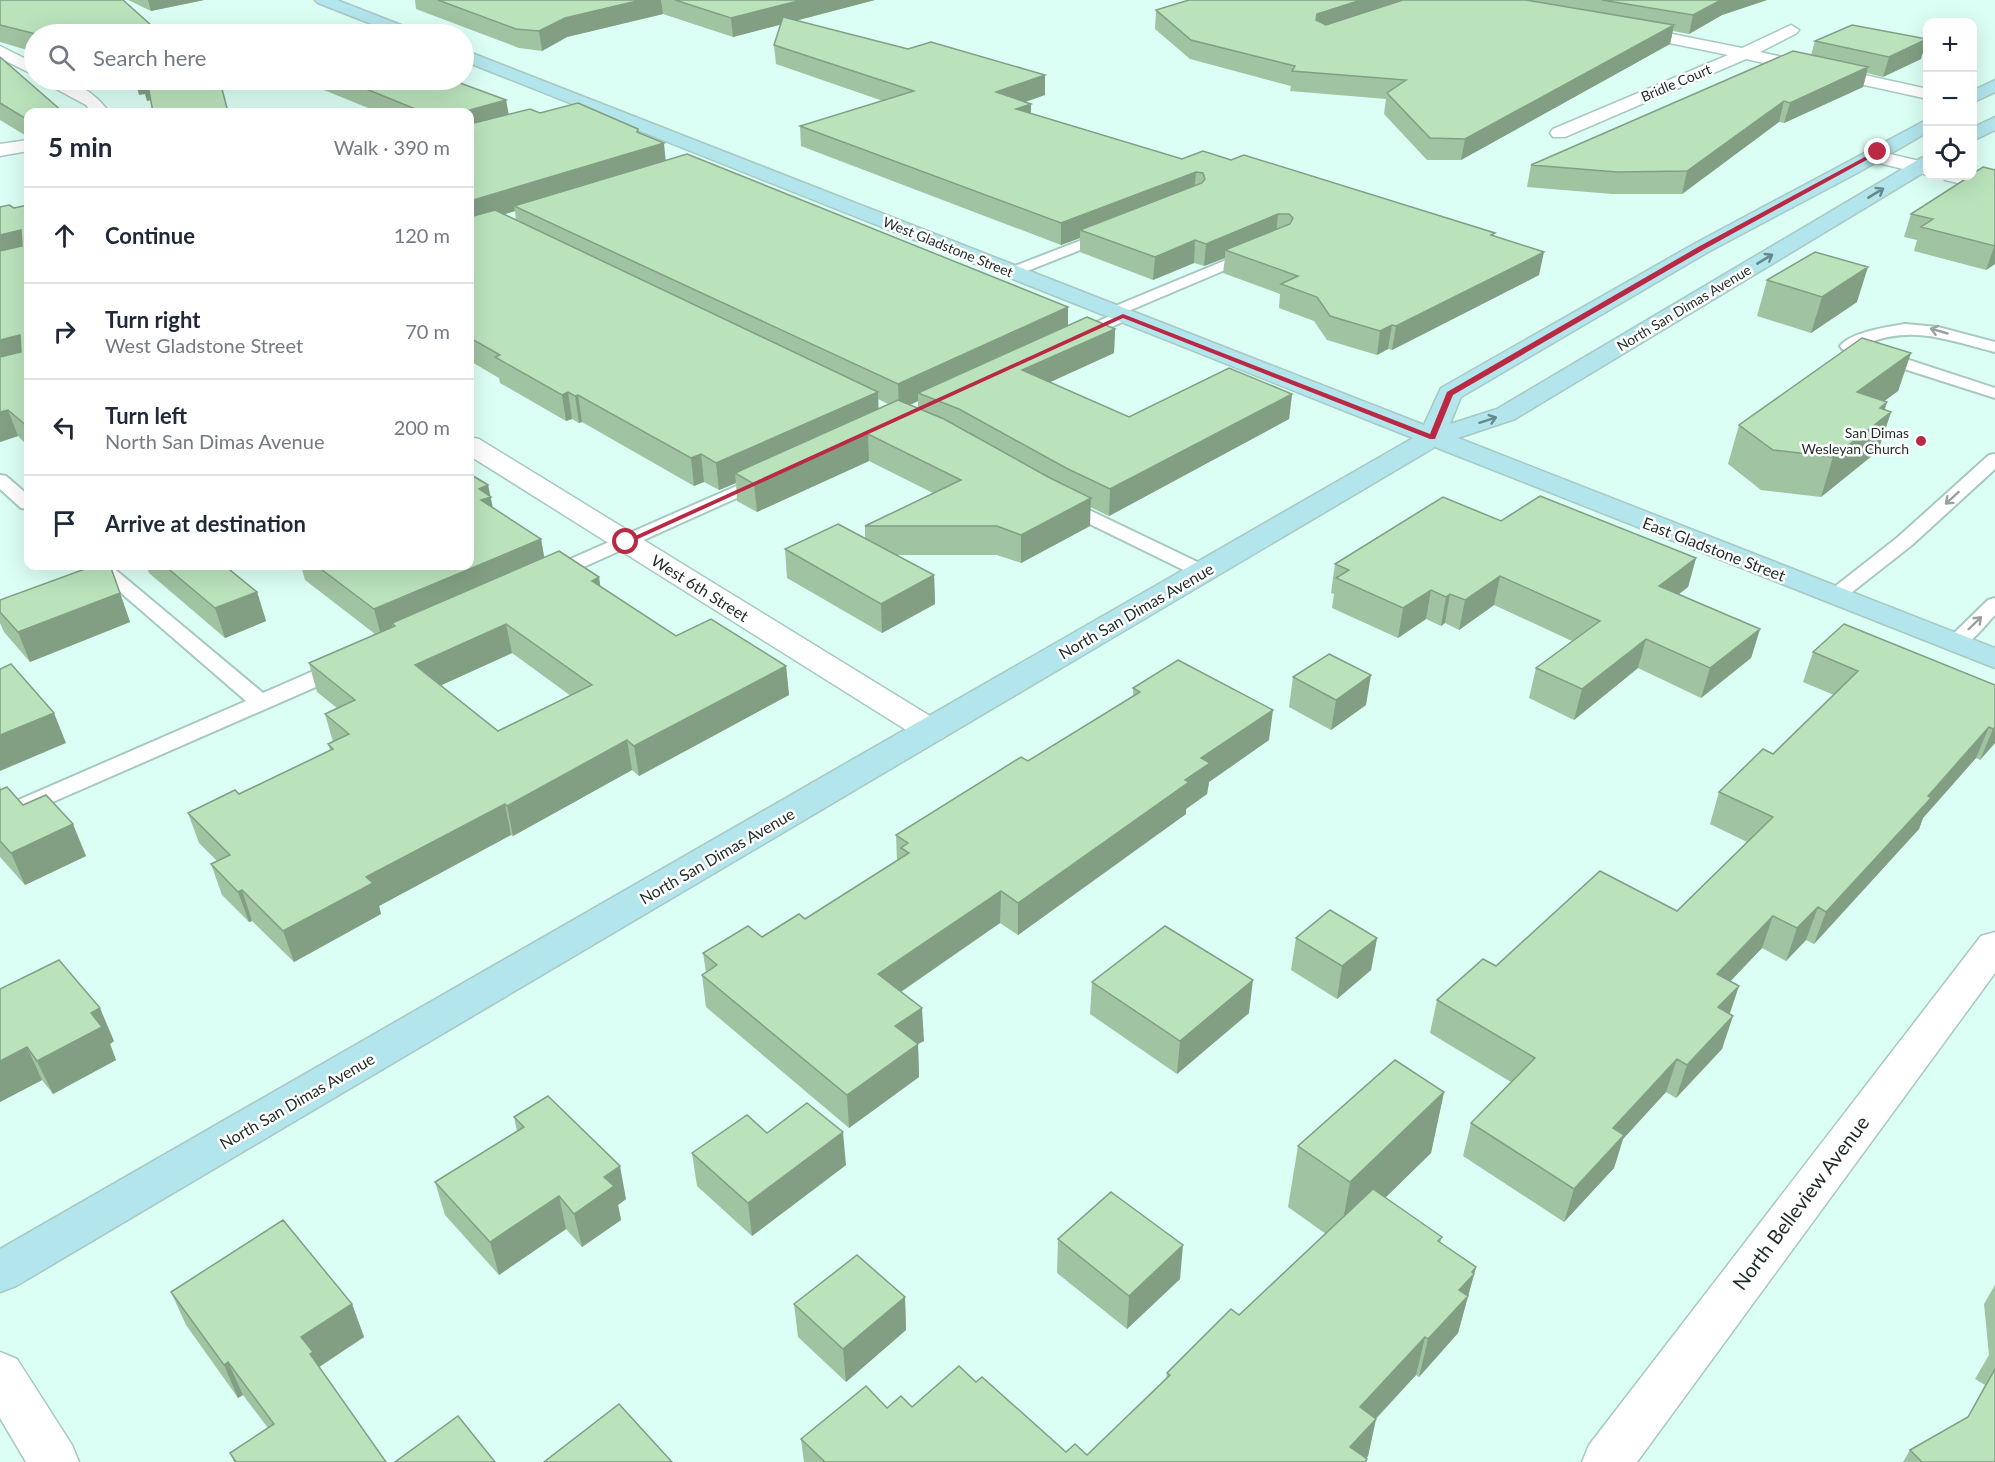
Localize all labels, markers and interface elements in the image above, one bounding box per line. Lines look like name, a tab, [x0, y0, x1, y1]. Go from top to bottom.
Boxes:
map controls	[1923, 18, 1977, 180]
button: +	[1923, 18, 1977, 72]
search box	[24, 24, 474, 90]
icon: search	[45, 41, 78, 74]
text: Search here	[93, 44, 206, 71]
street label: Bridle Court	[1638, 60, 1713, 105]
button: −	[1923, 72, 1977, 126]
button: locate	[1923, 126, 1977, 180]
text: 5 min	[48, 131, 112, 163]
text: Walk · 390 m	[334, 135, 450, 159]
route end	[1864, 138, 1890, 164]
one-way arrow	[1867, 187, 1884, 199]
street label: West Gladstone Street	[881, 213, 1016, 280]
icon: ahead	[48, 219, 81, 252]
text: Continue	[105, 222, 195, 249]
text: 120 m	[394, 223, 450, 247]
one-way arrow	[1756, 252, 1773, 264]
street label: North San Dimas Avenue	[1614, 261, 1754, 354]
text: Turn right	[105, 306, 200, 333]
icon: right	[48, 315, 81, 348]
text: 70 m	[405, 319, 450, 343]
one-way arrow	[1930, 325, 1949, 336]
text: West Gladstone Street	[105, 333, 303, 357]
text: Turn left	[105, 402, 187, 429]
icon: left	[48, 411, 81, 444]
one-way arrow	[1478, 414, 1497, 425]
text: 200 m	[394, 415, 450, 439]
place label: San Dimas Wesleyan Church	[1802, 424, 1909, 457]
text: North San Dimas Avenue	[105, 429, 324, 453]
marker: San Dimas Wesleyan Church	[1914, 434, 1928, 448]
one-way arrow	[1945, 491, 1960, 505]
icon: arrive	[48, 507, 81, 540]
text: Arrive at destination	[105, 510, 306, 537]
street label: East Gladstone Street	[1640, 513, 1789, 585]
route start	[612, 528, 638, 554]
street label: West 6th Street	[648, 550, 753, 625]
street label: North San Dimas Avenue	[1055, 558, 1217, 663]
one-way arrow	[1967, 616, 1982, 631]
street label: North San Dimas Avenue	[636, 803, 798, 908]
street label: North San Dimas Avenue	[216, 1048, 378, 1153]
street label: North Belleview Avenue	[1727, 1111, 1873, 1294]

